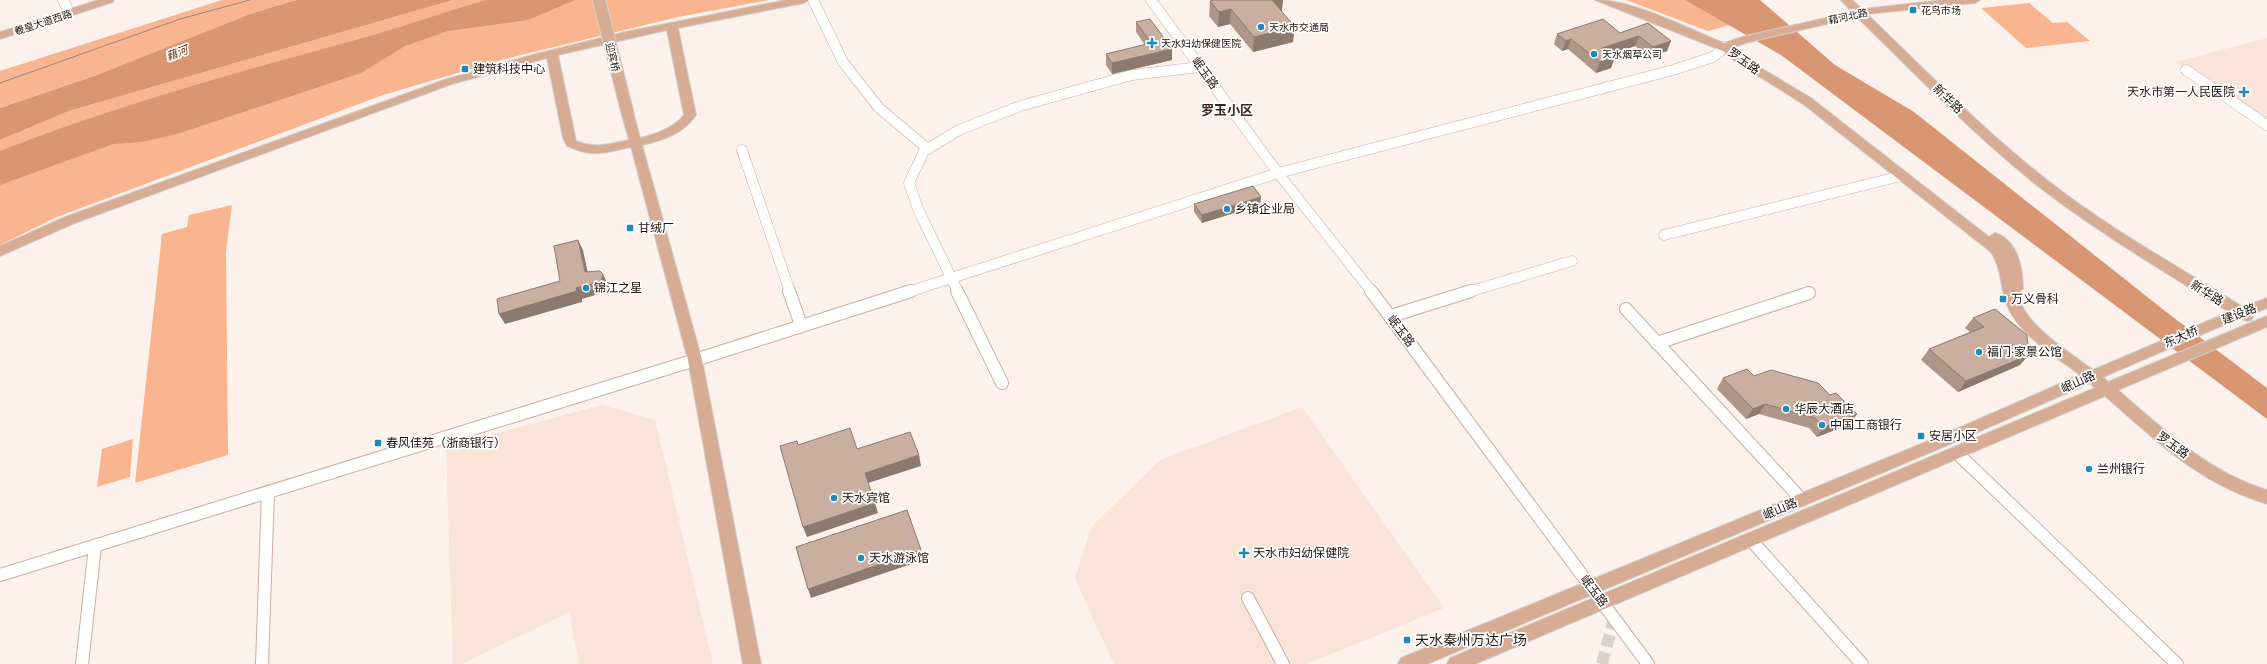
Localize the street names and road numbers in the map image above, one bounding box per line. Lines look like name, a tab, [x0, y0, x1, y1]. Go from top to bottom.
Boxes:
street label: 藉河北路	[1827, 6, 1869, 28]
street label: 羲皇大道西路	[13, 7, 74, 39]
street label: 迎宾桥	[602, 41, 622, 73]
street label: 罗玉路	[1724, 44, 1763, 79]
street label: 岷玉路	[1187, 54, 1222, 93]
street label: 新华路	[1929, 81, 1967, 118]
street label: 新华路	[2187, 277, 2227, 310]
street label: 建设路	[2219, 300, 2259, 329]
street label: 岷玉路	[1383, 312, 1418, 351]
street label: 东大桥	[2161, 323, 2201, 352]
street label: 岷山路	[2058, 367, 2098, 398]
street label: 罗玉路	[2153, 428, 2192, 463]
street label: 岷山路	[1760, 495, 1800, 524]
street label: 岷玉路	[1576, 572, 1611, 611]

